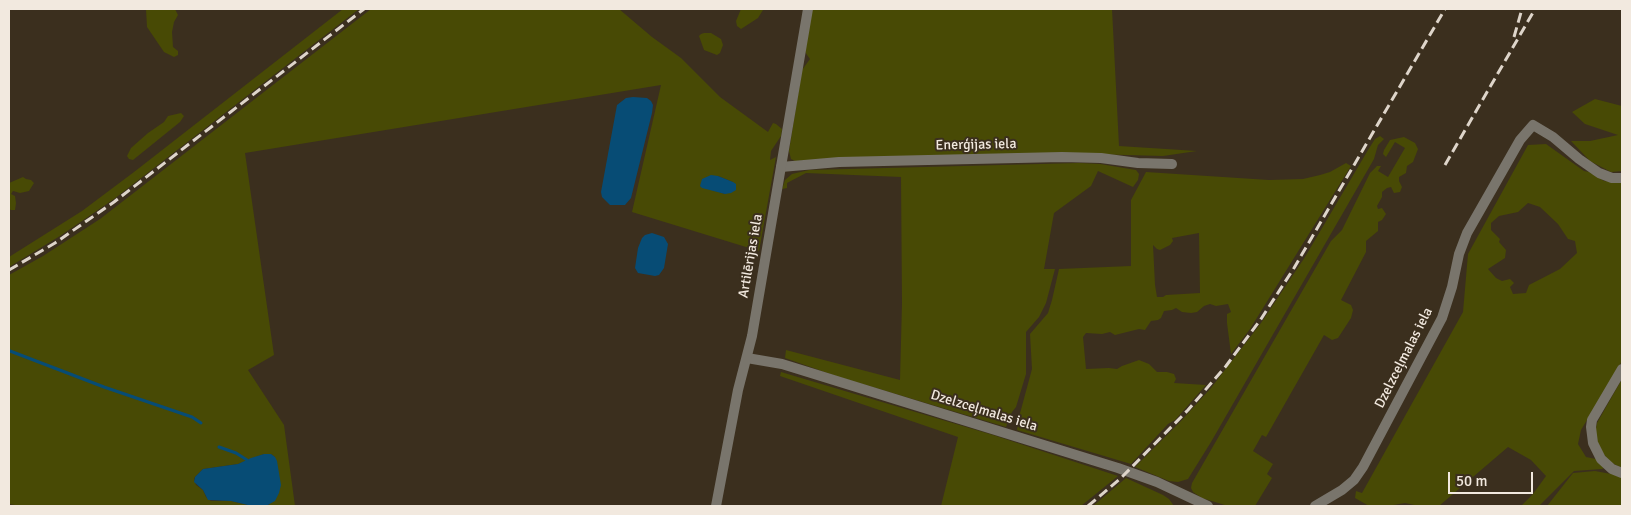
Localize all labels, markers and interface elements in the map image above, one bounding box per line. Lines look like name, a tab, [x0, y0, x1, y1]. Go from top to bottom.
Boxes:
street label: Enerģijas iela	[935, 136, 1017, 154]
street label: Artilērijas iela	[735, 213, 767, 299]
street label: Dzelzceļmalas iela	[1371, 305, 1437, 411]
street label: Dzelzceļmalas iela	[929, 387, 1039, 435]
scale bar	[1451, 462, 1536, 494]
text: 50 m	[1456, 472, 1487, 490]

